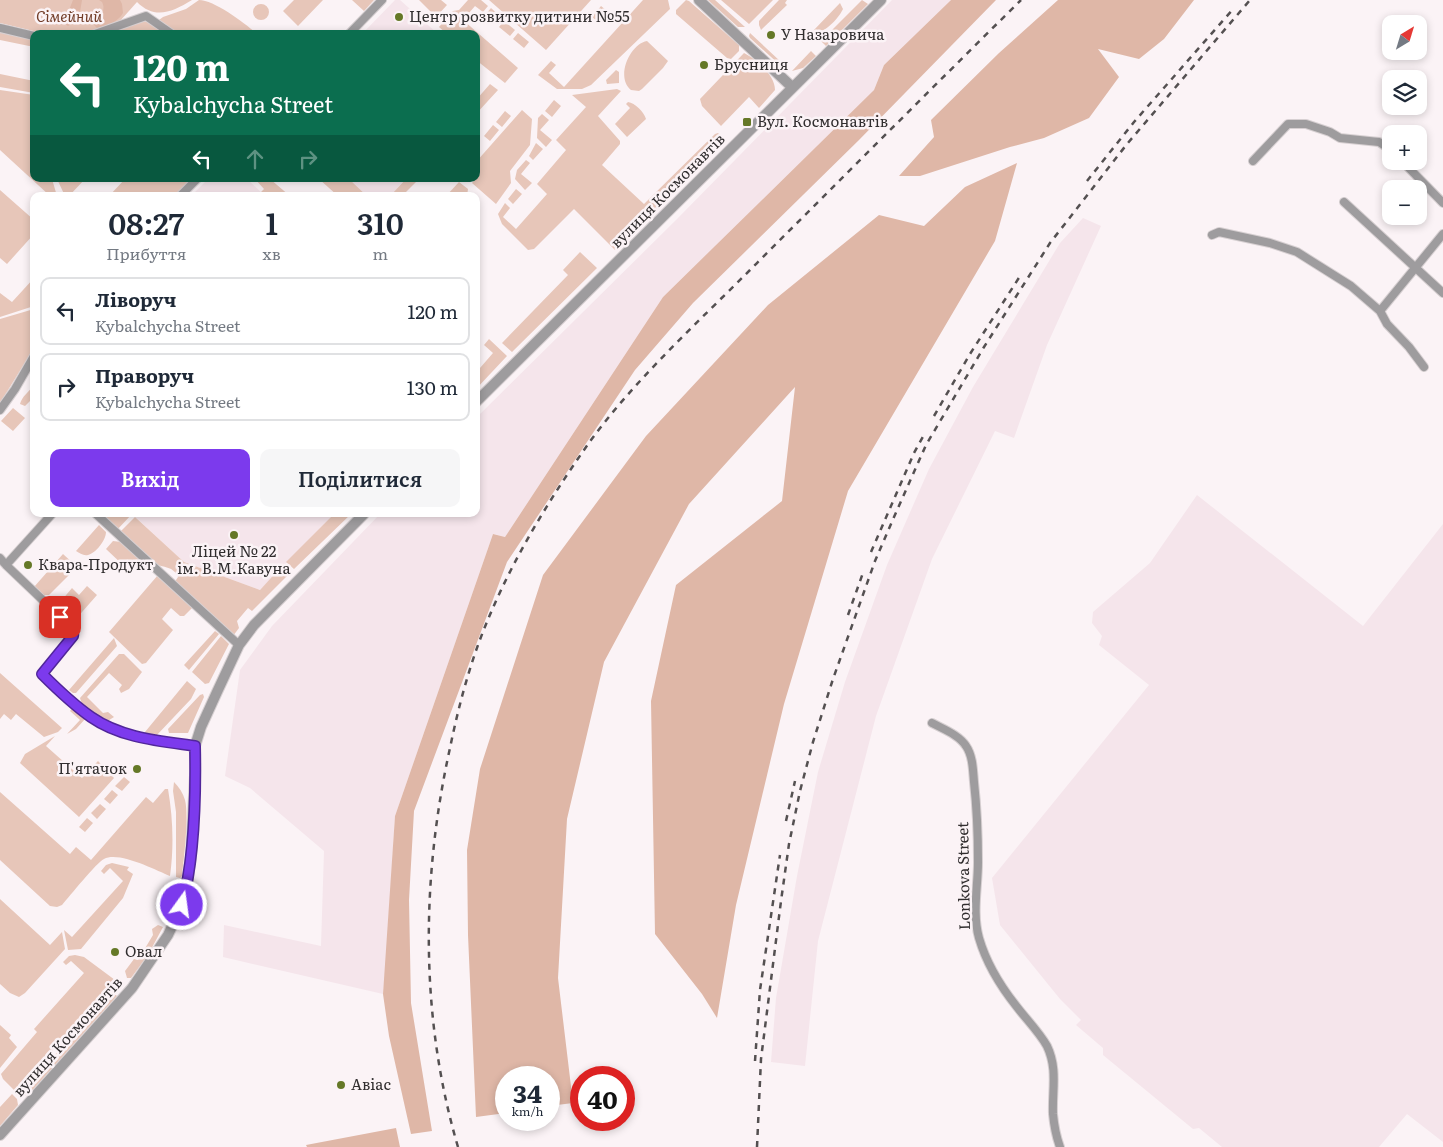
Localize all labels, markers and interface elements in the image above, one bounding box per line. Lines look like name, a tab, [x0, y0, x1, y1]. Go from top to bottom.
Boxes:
park label: Сімейний	[36, 4, 102, 27]
place label: Центр розвитку дитини №55	[409, 4, 630, 27]
marker: Центр розвитку дитини №55	[393, 11, 405, 23]
north arrow	[1382, 15, 1428, 60]
map controls	[1382, 15, 1427, 225]
place label: У Назаровича	[781, 22, 885, 45]
marker: У Назаровича	[765, 29, 777, 41]
text: 120 m	[133, 40, 230, 92]
icon: left	[50, 50, 115, 115]
place label: Брусниця	[714, 52, 788, 75]
marker: Брусниця	[698, 59, 710, 71]
button: layers	[1382, 70, 1427, 115]
text: Kybalchycha Street	[133, 87, 333, 120]
place label: Вул. Космонавтів	[757, 109, 888, 132]
marker: Вул. Космонавтів	[741, 116, 753, 128]
button: +	[1382, 125, 1427, 170]
street label: вулиця Космонавтів	[604, 127, 730, 253]
icon: left	[188, 145, 216, 173]
icon: ahead	[241, 145, 269, 173]
icon: right	[294, 145, 322, 173]
button: −	[1382, 180, 1427, 225]
text: 08:27	[108, 200, 184, 244]
text: 1	[265, 200, 278, 244]
text: 310	[357, 200, 404, 244]
text: Прибуття	[106, 241, 186, 265]
text: хв	[263, 241, 281, 265]
text: m	[373, 241, 388, 265]
text: Ліворуч	[95, 285, 176, 313]
icon: left	[52, 297, 80, 325]
text: 120 m	[407, 297, 458, 325]
text: Kybalchycha Street	[95, 313, 241, 337]
text: Праворуч	[95, 361, 194, 389]
icon: right	[52, 373, 80, 401]
text: 130 m	[407, 373, 458, 401]
text: Kybalchycha Street	[95, 389, 241, 413]
button: Вихід	[50, 449, 250, 507]
button: Поділитися	[260, 449, 460, 507]
marker: Ліцей № 22 ім. В.М.Кавуна	[228, 529, 240, 541]
place label: Ліцей № 22 ім. В.М.Кавуна	[177, 539, 292, 579]
place label: Квара-Продукт	[38, 552, 154, 575]
marker: Квара-Продукт	[22, 559, 34, 571]
pin	[39, 596, 81, 638]
icon: arrive	[46, 603, 74, 631]
place label: П'ятачок	[58, 756, 127, 779]
marker: П'ятачок	[131, 763, 143, 775]
street label: Lonkova Street	[950, 822, 975, 930]
position arrow	[155, 878, 207, 930]
place label: Овал	[125, 939, 162, 962]
marker: Овал	[109, 946, 121, 958]
street label: вулиця Космонавтів	[7, 971, 127, 1101]
speed limit sign: 40	[570, 1066, 635, 1131]
place label: Авіас	[351, 1072, 391, 1095]
text: 34	[513, 1074, 542, 1111]
marker: Авіас	[335, 1079, 347, 1091]
text: km/h	[512, 1102, 543, 1120]

